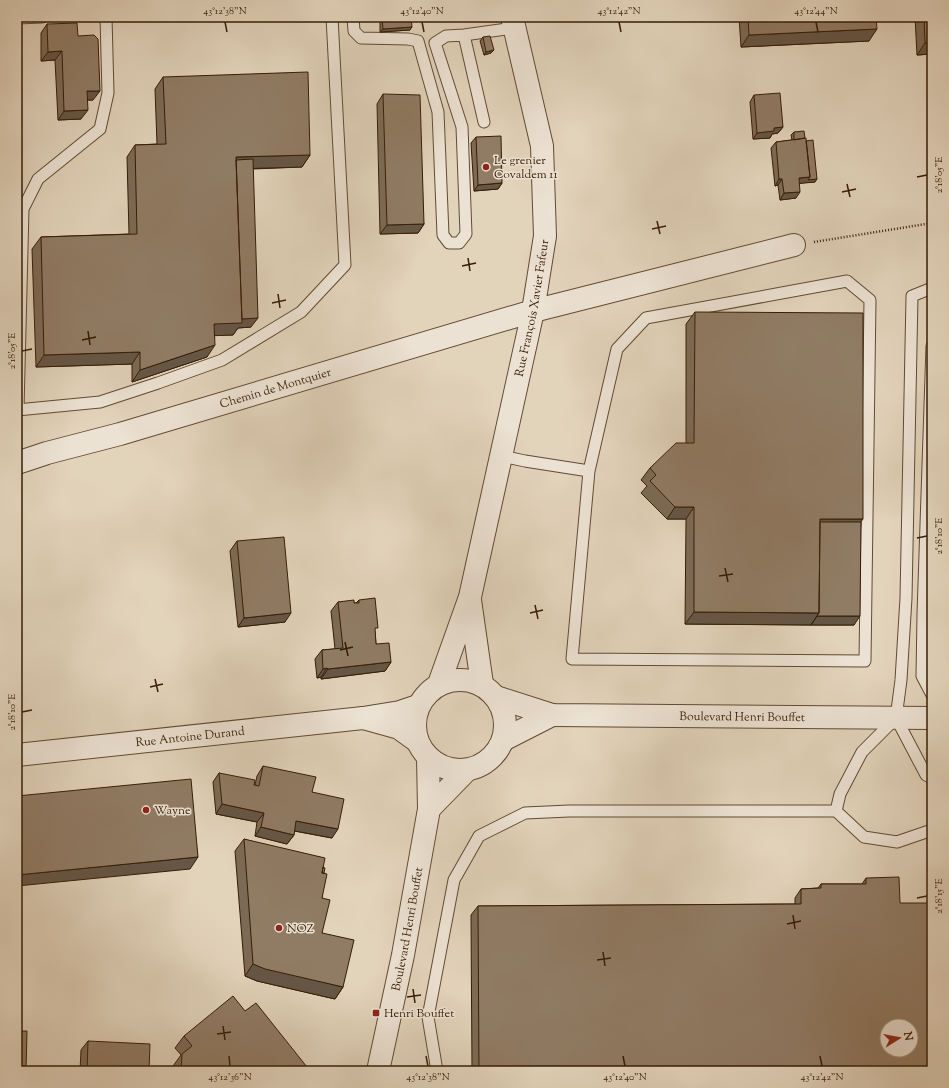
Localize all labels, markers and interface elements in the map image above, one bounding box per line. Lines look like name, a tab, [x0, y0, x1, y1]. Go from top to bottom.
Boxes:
text: 43°12'38"N	[203, 4, 247, 19]
text: 43°12'40"N	[400, 4, 444, 19]
text: 43°12'42"N	[598, 4, 640, 19]
text: 43°12'44"N	[794, 4, 838, 19]
place label: Le grenier Covaldem 11	[494, 152, 557, 184]
text: 2°18'05"E	[932, 157, 947, 193]
marker: Le grenier Covaldem 11	[481, 162, 491, 172]
street label: Rue François Xavier Fafeur	[511, 238, 554, 378]
text: 2°18'05"E	[5, 333, 20, 369]
street label: Chemin de Montquier	[218, 363, 334, 414]
text: 2°18'10"E	[932, 518, 947, 554]
text: 2°18'10"E	[5, 694, 20, 730]
street label: Boulevard Henri Bouffet	[679, 708, 805, 727]
street label: Rue Antoine Durand	[135, 723, 246, 752]
place label: Wayne	[154, 802, 191, 820]
marker: Wayne	[141, 805, 151, 815]
street label: Boulevard Henri Bouffet	[387, 866, 428, 993]
text: 2°18'15"E	[932, 878, 947, 914]
place label: NOZ	[287, 920, 314, 938]
marker: NOZ	[274, 923, 284, 933]
place label: Henri Bouffet	[384, 1005, 454, 1023]
marker: Henri Bouffet	[371, 1008, 381, 1018]
north arrow	[879, 1018, 919, 1058]
text: N	[899, 1029, 917, 1042]
text: 43°12'36"N	[208, 1070, 252, 1085]
text: 43°12'38"N	[406, 1070, 450, 1085]
text: 43°12'40"N	[603, 1070, 647, 1085]
text: 43°12'42"N	[801, 1070, 843, 1085]

